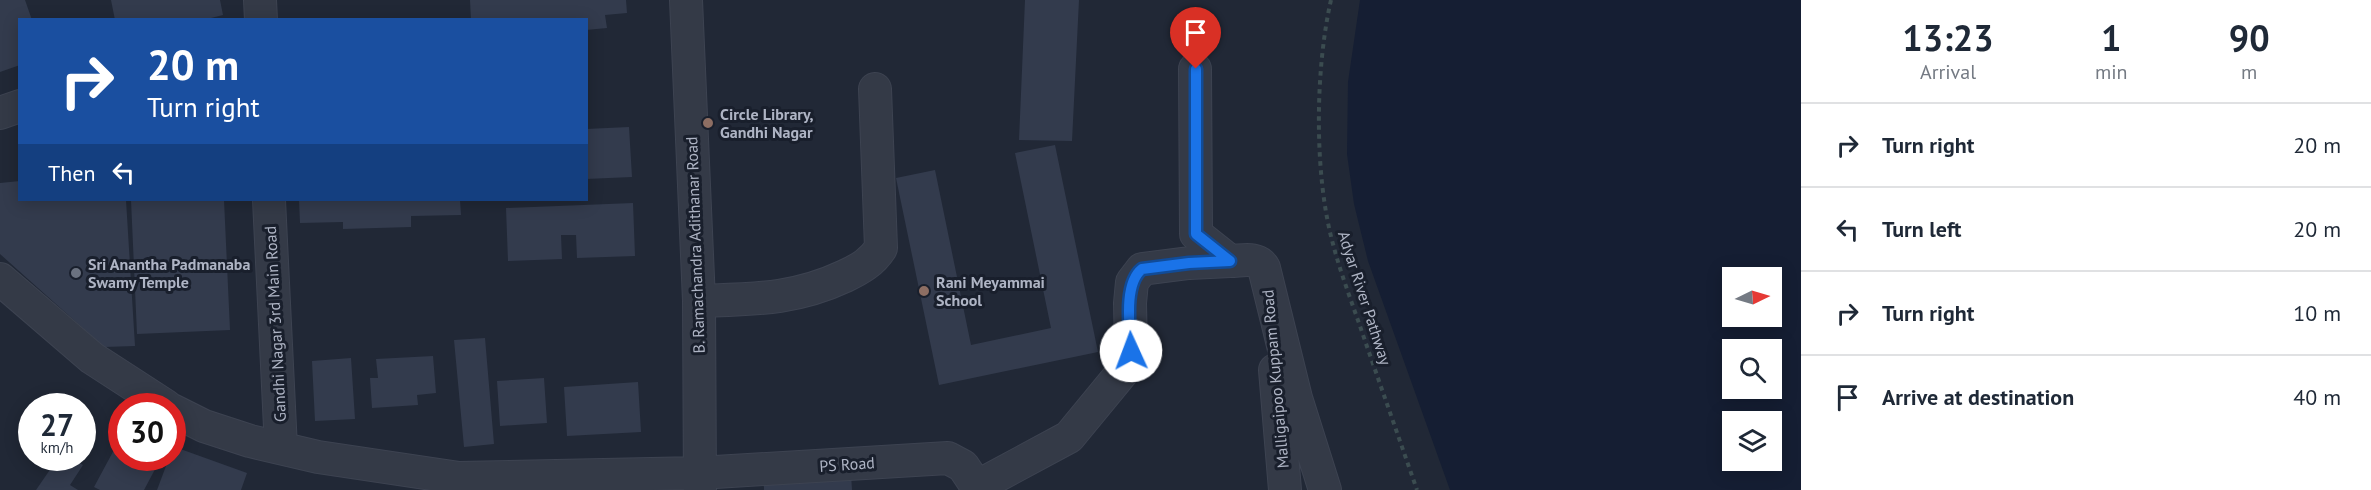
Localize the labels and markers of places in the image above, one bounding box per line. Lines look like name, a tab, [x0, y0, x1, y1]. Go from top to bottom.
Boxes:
pin	[1170, 7, 1221, 69]
place label: Circle Library, Gandhi Nagar	[720, 104, 813, 142]
marker: Circle Library, Gandhi Nagar	[701, 116, 715, 130]
place label: Sri Anantha Padmanaba Swamy Temple	[88, 254, 250, 292]
marker: Sri Anantha Padmanaba Swamy Temple	[69, 266, 83, 280]
place label: Rani Meyammai School	[936, 272, 1045, 310]
marker: Rani Meyammai School	[917, 284, 931, 298]

